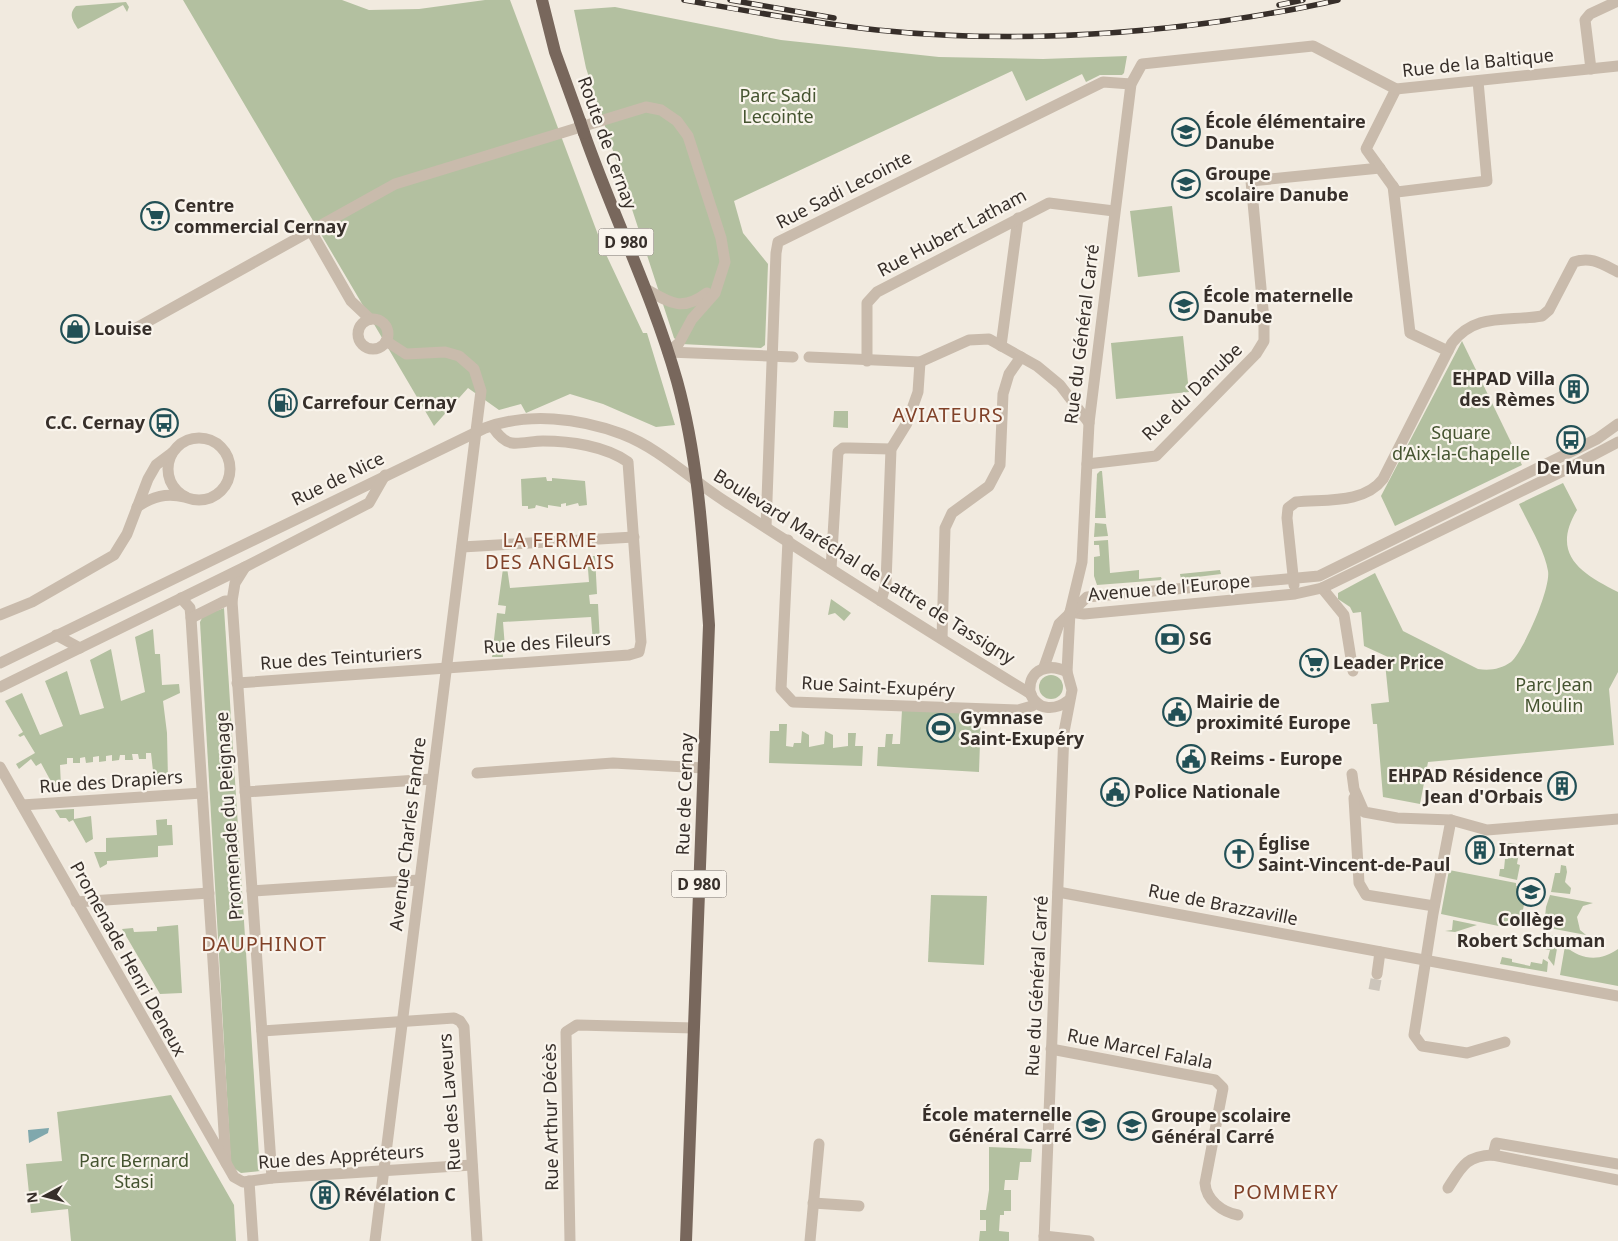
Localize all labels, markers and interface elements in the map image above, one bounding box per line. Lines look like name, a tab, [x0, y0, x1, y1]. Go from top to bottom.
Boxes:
street label: Rue de la Baltique	[1401, 42, 1555, 82]
street label: Route de Cernay	[573, 73, 643, 213]
park label: Parc Sadi Lecointe	[739, 83, 817, 128]
place label: École élémentaire Danube	[1205, 109, 1366, 154]
school or university icon: École élémentaire Danube	[1171, 117, 1201, 147]
street label: Rue Sadi Lecointe	[772, 145, 915, 234]
place label: Groupe scolaire Danube	[1205, 161, 1349, 206]
school or university icon: Groupe scolaire Danube	[1171, 169, 1201, 199]
street label: Rue Hubert Latham	[873, 183, 1030, 282]
place label: Centre commercial Cernay	[174, 193, 347, 238]
supermarket icon: Centre commercial Cernay	[140, 201, 170, 231]
road number: D 980	[598, 228, 654, 256]
street label: Rue du Général Carré	[1058, 242, 1104, 425]
place label: École maternelle Danube	[1203, 283, 1353, 328]
school or university icon: École maternelle Danube	[1169, 291, 1199, 321]
shop icon: Louise	[60, 314, 90, 344]
place label: Louise	[94, 316, 152, 340]
street label: Rue du Danube	[1136, 337, 1247, 445]
place label: EHPAD Villa des Rèmes	[1452, 366, 1555, 411]
building icon: EHPAD Villa des Rèmes	[1559, 374, 1589, 404]
fuel station icon: Carrefour Cernay	[268, 388, 298, 418]
place label: Carrefour Cernay	[302, 390, 457, 414]
district label: AVIATEURS	[892, 401, 1004, 428]
bus stop icon: C.C. Cernay	[149, 408, 179, 438]
place label: C.C. Cernay	[45, 410, 146, 434]
park label: Square d’Aix-la-Chapelle	[1392, 420, 1530, 465]
bus stop icon: De Mun	[1556, 425, 1586, 455]
street label: Rue de Nice	[287, 445, 388, 511]
place label: De Mun	[1537, 455, 1605, 479]
street label: Boulevard Maréchal de Lattre de Tassigny	[709, 463, 1021, 670]
district label: LA FERME DES ANGLAIS	[485, 527, 615, 575]
street label: Avenue de l'Europe	[1087, 568, 1251, 606]
bank icon: SG	[1155, 624, 1185, 654]
street label: Rue des Fileurs	[482, 626, 611, 658]
place label: SG	[1189, 626, 1212, 650]
street label: Rue des Teinturiers	[259, 639, 423, 675]
supermarket icon: Leader Price	[1299, 648, 1329, 678]
place label: Leader Price	[1333, 650, 1444, 674]
street label: Rue Saint-Exupéry	[801, 670, 956, 702]
park label: Parc Jean Moulin	[1515, 672, 1593, 717]
place label: Mairie de proximité Europe	[1196, 689, 1351, 734]
public building icon: Mairie de proximité Europe	[1162, 697, 1192, 727]
place label: Gymnase Saint-Exupéry	[960, 705, 1085, 750]
street label: Promenade du Peignage	[209, 711, 247, 921]
sports icon: Gymnase Saint-Exupéry	[926, 713, 956, 743]
street label: Rue de Cernay	[670, 732, 698, 856]
street label: Avenue Charles Fandre	[383, 736, 431, 932]
public building icon: Reims - Europe	[1176, 744, 1206, 774]
place label: Reims - Europe	[1210, 746, 1342, 770]
place label: EHPAD Résidence Jean d'Orbais	[1388, 763, 1543, 808]
street label: Rue des Drapiers	[38, 764, 184, 798]
building icon: EHPAD Résidence Jean d'Orbais	[1547, 771, 1577, 801]
public building icon: Police Nationale	[1100, 777, 1130, 807]
place label: Police Nationale	[1134, 779, 1280, 803]
place label: Église Saint-Vincent-de-Paul	[1258, 831, 1450, 876]
building icon: Internat	[1465, 835, 1495, 865]
place label: Internat	[1499, 837, 1575, 861]
church icon: Église Saint-Vincent-de-Paul	[1224, 839, 1254, 869]
street label: Promenade Henri Deneux	[65, 857, 193, 1061]
road number: D 980	[672, 871, 726, 898]
school or university icon: Collège Robert Schuman	[1516, 877, 1546, 907]
street label: Rue de Brazzaville	[1146, 878, 1300, 930]
street label: Rue du Général Carré	[1019, 895, 1053, 1077]
place label: Collège Robert Schuman	[1457, 907, 1605, 952]
district label: DAUPHINOT	[201, 930, 327, 957]
street label: Rue Marcel Falala	[1065, 1022, 1215, 1074]
street label: Rue des Laveurs	[432, 1033, 466, 1172]
street label: Rue Arthur Décès	[537, 1043, 563, 1191]
place label: École maternelle Général Carré	[922, 1102, 1072, 1147]
place label: Groupe scolaire Général Carré	[1151, 1103, 1291, 1148]
school or university icon: École maternelle Général Carré	[1076, 1110, 1106, 1140]
school or university icon: Groupe scolaire Général Carré	[1117, 1111, 1147, 1141]
street label: Rue des Appréteurs	[257, 1138, 425, 1174]
park label: Parc Bernard Stasi	[79, 1148, 189, 1193]
north arrow	[20, 1171, 70, 1221]
district label: POMMERY	[1233, 1178, 1339, 1205]
building icon: Révélation C	[310, 1180, 340, 1210]
place label: Révélation C	[344, 1182, 456, 1206]
text: N	[21, 1191, 42, 1204]

